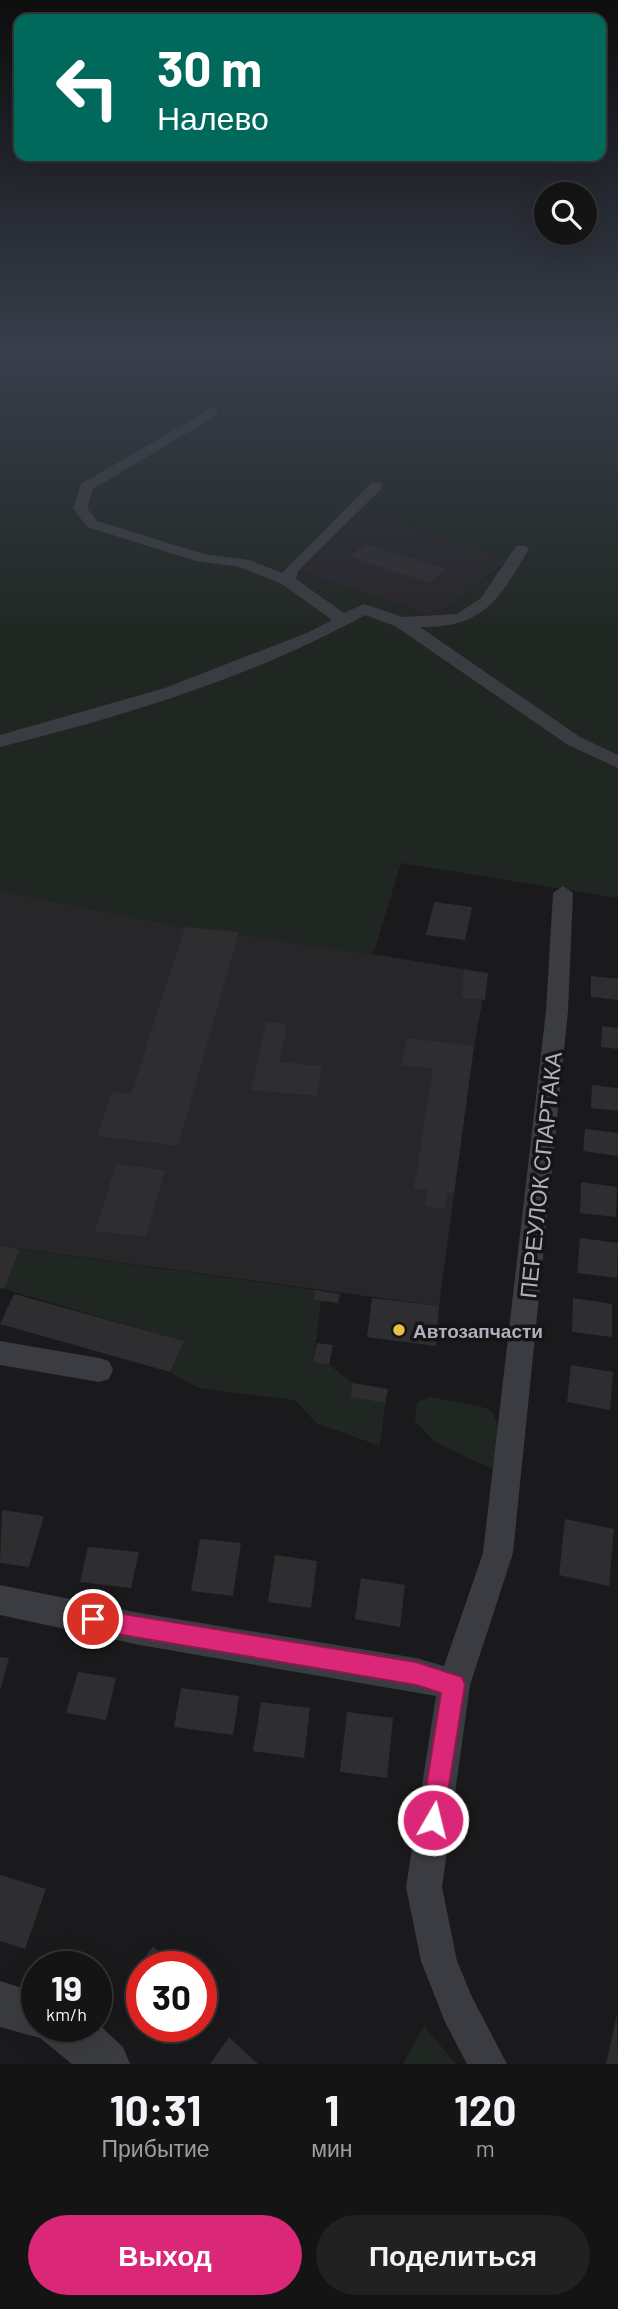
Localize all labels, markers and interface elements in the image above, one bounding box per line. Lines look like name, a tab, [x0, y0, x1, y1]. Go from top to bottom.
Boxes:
text: 30 m	[157, 38, 262, 97]
icon: left	[42, 42, 133, 133]
text: Налево	[157, 98, 269, 136]
map controls	[534, 182, 597, 245]
button: search	[534, 182, 597, 245]
street label: ПЕРЕУЛОК СПАРТАКА	[513, 1050, 567, 1300]
place label: Автозапчасти	[413, 1319, 543, 1342]
marker: Автозапчасти	[391, 1322, 407, 1338]
pin	[63, 1589, 123, 1649]
icon: arrive	[74, 1600, 112, 1638]
position arrow	[396, 1783, 470, 1857]
speed limit sign: 30	[126, 1951, 217, 2042]
text: 19	[51, 1966, 82, 2008]
text: km/h	[46, 2003, 87, 2025]
text: 10:31	[110, 2084, 201, 2134]
text: 1	[324, 2084, 339, 2134]
text: 120	[454, 2084, 516, 2134]
text: Прибытие	[102, 2134, 210, 2162]
text: мин	[311, 2134, 353, 2162]
text: m	[476, 2134, 495, 2162]
button: Выход	[28, 2215, 302, 2295]
button: Поделиться	[316, 2215, 590, 2295]

